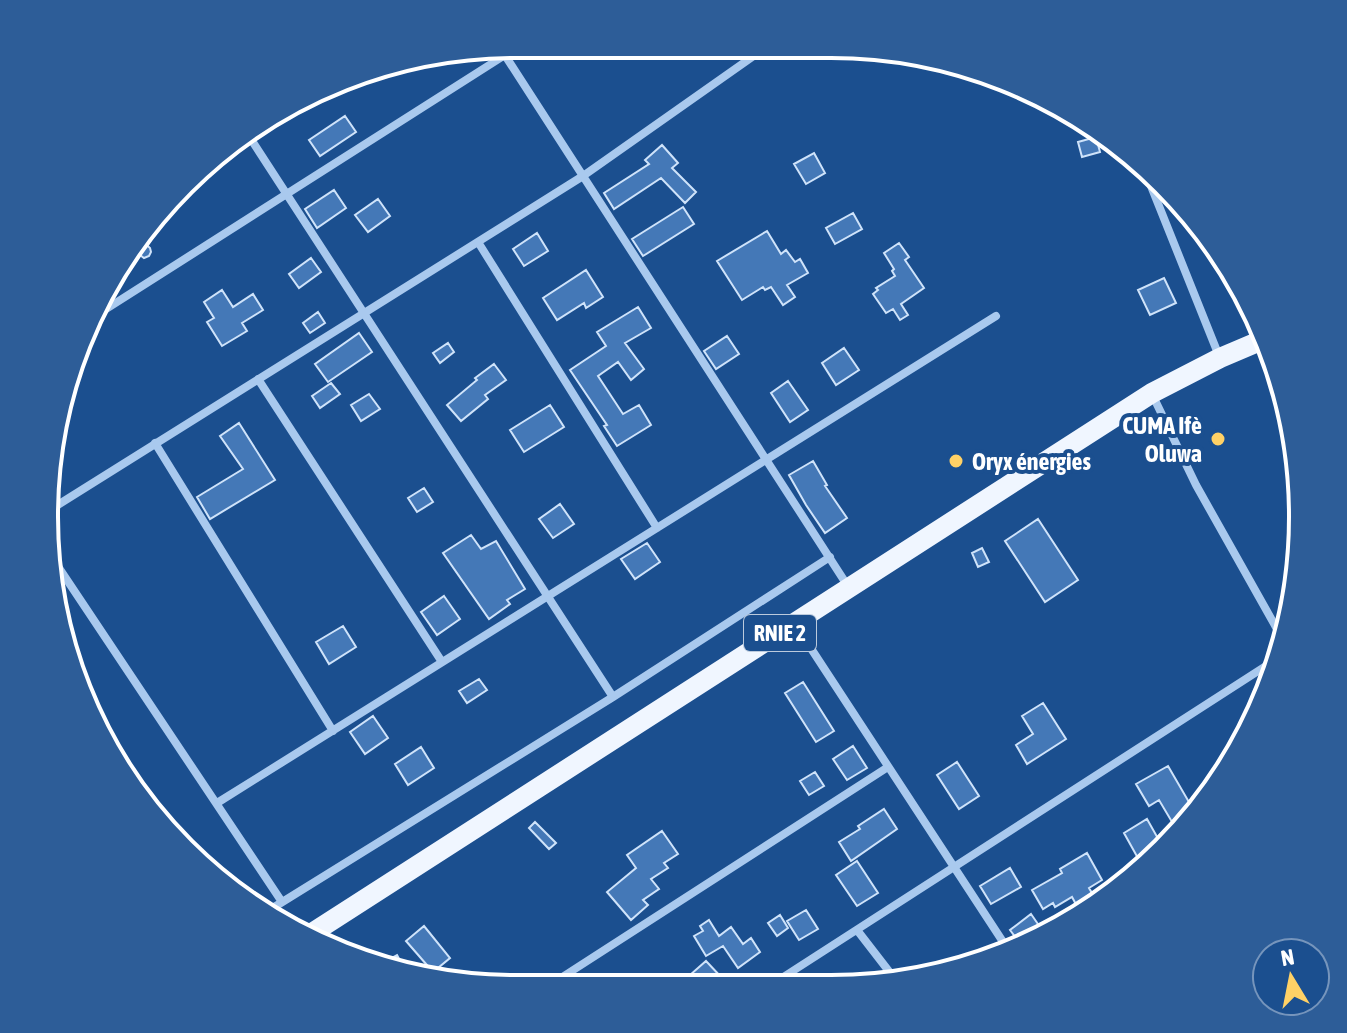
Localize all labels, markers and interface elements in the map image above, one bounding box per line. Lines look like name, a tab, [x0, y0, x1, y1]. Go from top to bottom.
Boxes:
place label: CUMA Ifè Oluwa	[1122, 412, 1202, 467]
marker: CUMA Ifè Oluwa	[1209, 430, 1227, 448]
place label: Oryx énergies	[972, 448, 1091, 475]
marker: Oryx énergies	[947, 452, 965, 470]
road number: RNIE 2	[744, 615, 816, 651]
north arrow	[1251, 937, 1331, 1017]
text: N	[1279, 943, 1296, 971]

